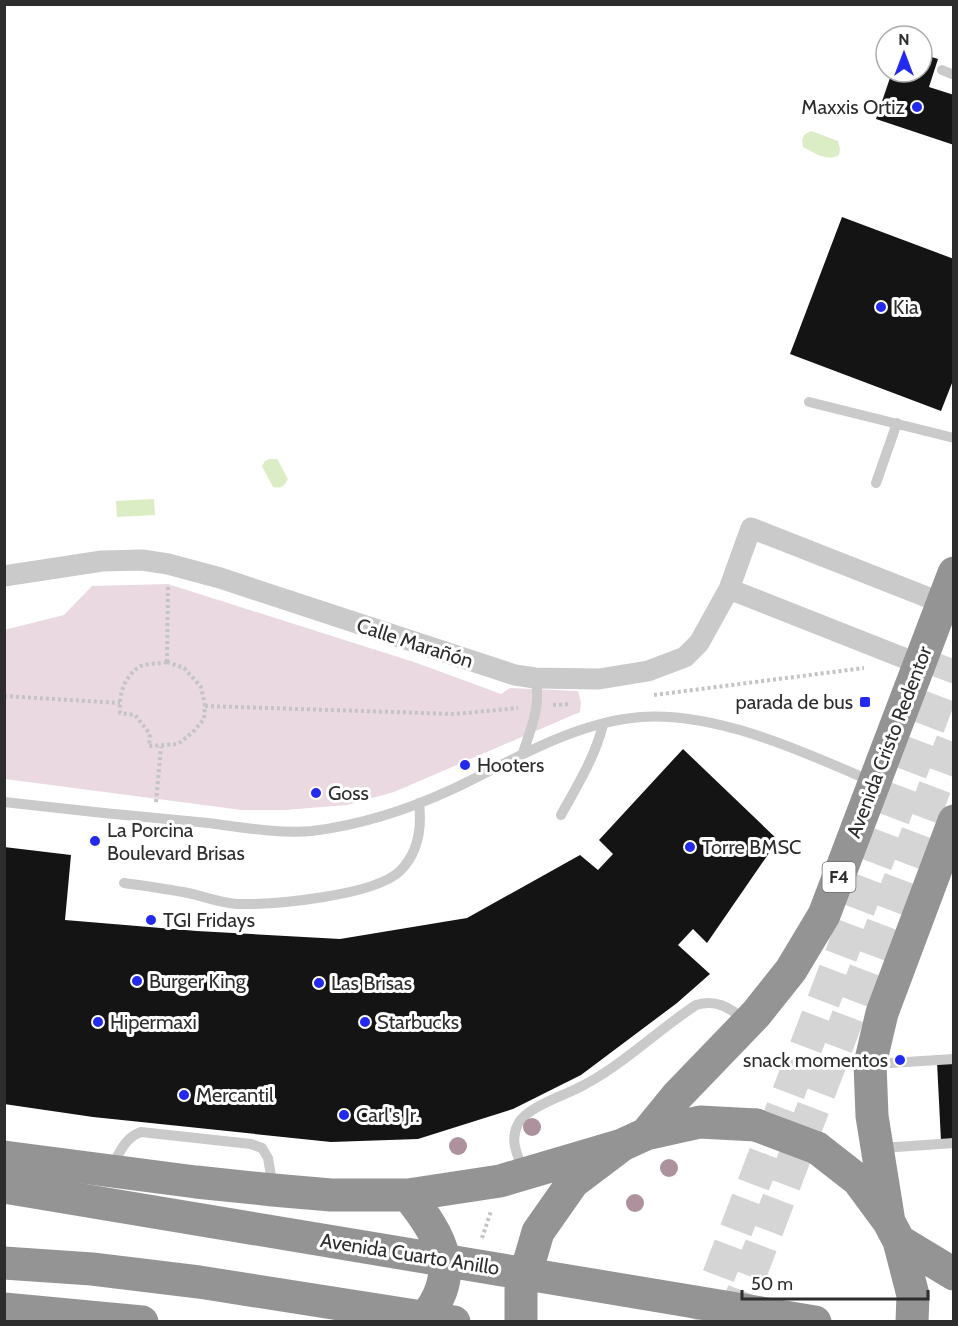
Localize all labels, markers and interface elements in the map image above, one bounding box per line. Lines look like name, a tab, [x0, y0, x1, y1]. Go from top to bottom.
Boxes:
north arrow	[874, 24, 934, 84]
text: N	[898, 30, 910, 49]
place label: Maxxis Ortiz	[801, 95, 905, 119]
marker: Maxxis Ortiz	[910, 100, 924, 114]
place label: Kia	[893, 295, 919, 319]
marker: Kia	[874, 300, 888, 314]
street label: Calle Marañón	[354, 613, 476, 673]
street label: Avenida Cristo Redentor	[841, 642, 937, 841]
place label: parada de bus	[736, 690, 853, 714]
marker: parada de bus	[858, 695, 872, 709]
place label: Hooters	[477, 753, 544, 777]
marker: Hooters	[458, 758, 472, 772]
place label: Goss	[328, 781, 369, 805]
marker: Goss	[309, 786, 323, 800]
place label: La Porcina Boulevard Brisas	[107, 818, 245, 865]
marker: La Porcina Boulevard Brisas	[88, 834, 102, 848]
place label: Torre BMSC	[702, 835, 801, 859]
marker: Torre BMSC	[683, 840, 697, 854]
road number: F4	[822, 862, 856, 892]
place label: TGI Fridays	[163, 908, 255, 932]
marker: TGI Fridays	[144, 913, 158, 927]
place label: Burger King	[149, 969, 247, 993]
place label: Las Brisas	[331, 971, 412, 995]
marker: Burger King	[130, 974, 144, 988]
marker: Las Brisas	[312, 976, 326, 990]
place label: Hipermaxi	[110, 1010, 197, 1034]
place label: Starbucks	[377, 1010, 459, 1034]
marker: Hipermaxi	[91, 1015, 105, 1029]
marker: Starbucks	[358, 1015, 372, 1029]
place label: snack momentos	[743, 1048, 888, 1072]
marker: snack momentos	[893, 1053, 907, 1067]
place label: Mercantil	[196, 1083, 274, 1107]
marker: Mercantil	[177, 1088, 191, 1102]
place label: Carl's Jr.	[356, 1103, 420, 1127]
marker: Carl's Jr.	[337, 1108, 351, 1122]
street label: Avenida Cuarto Anillo	[319, 1228, 501, 1280]
scale bar	[742, 1263, 928, 1301]
text: 50 m	[751, 1273, 793, 1295]

